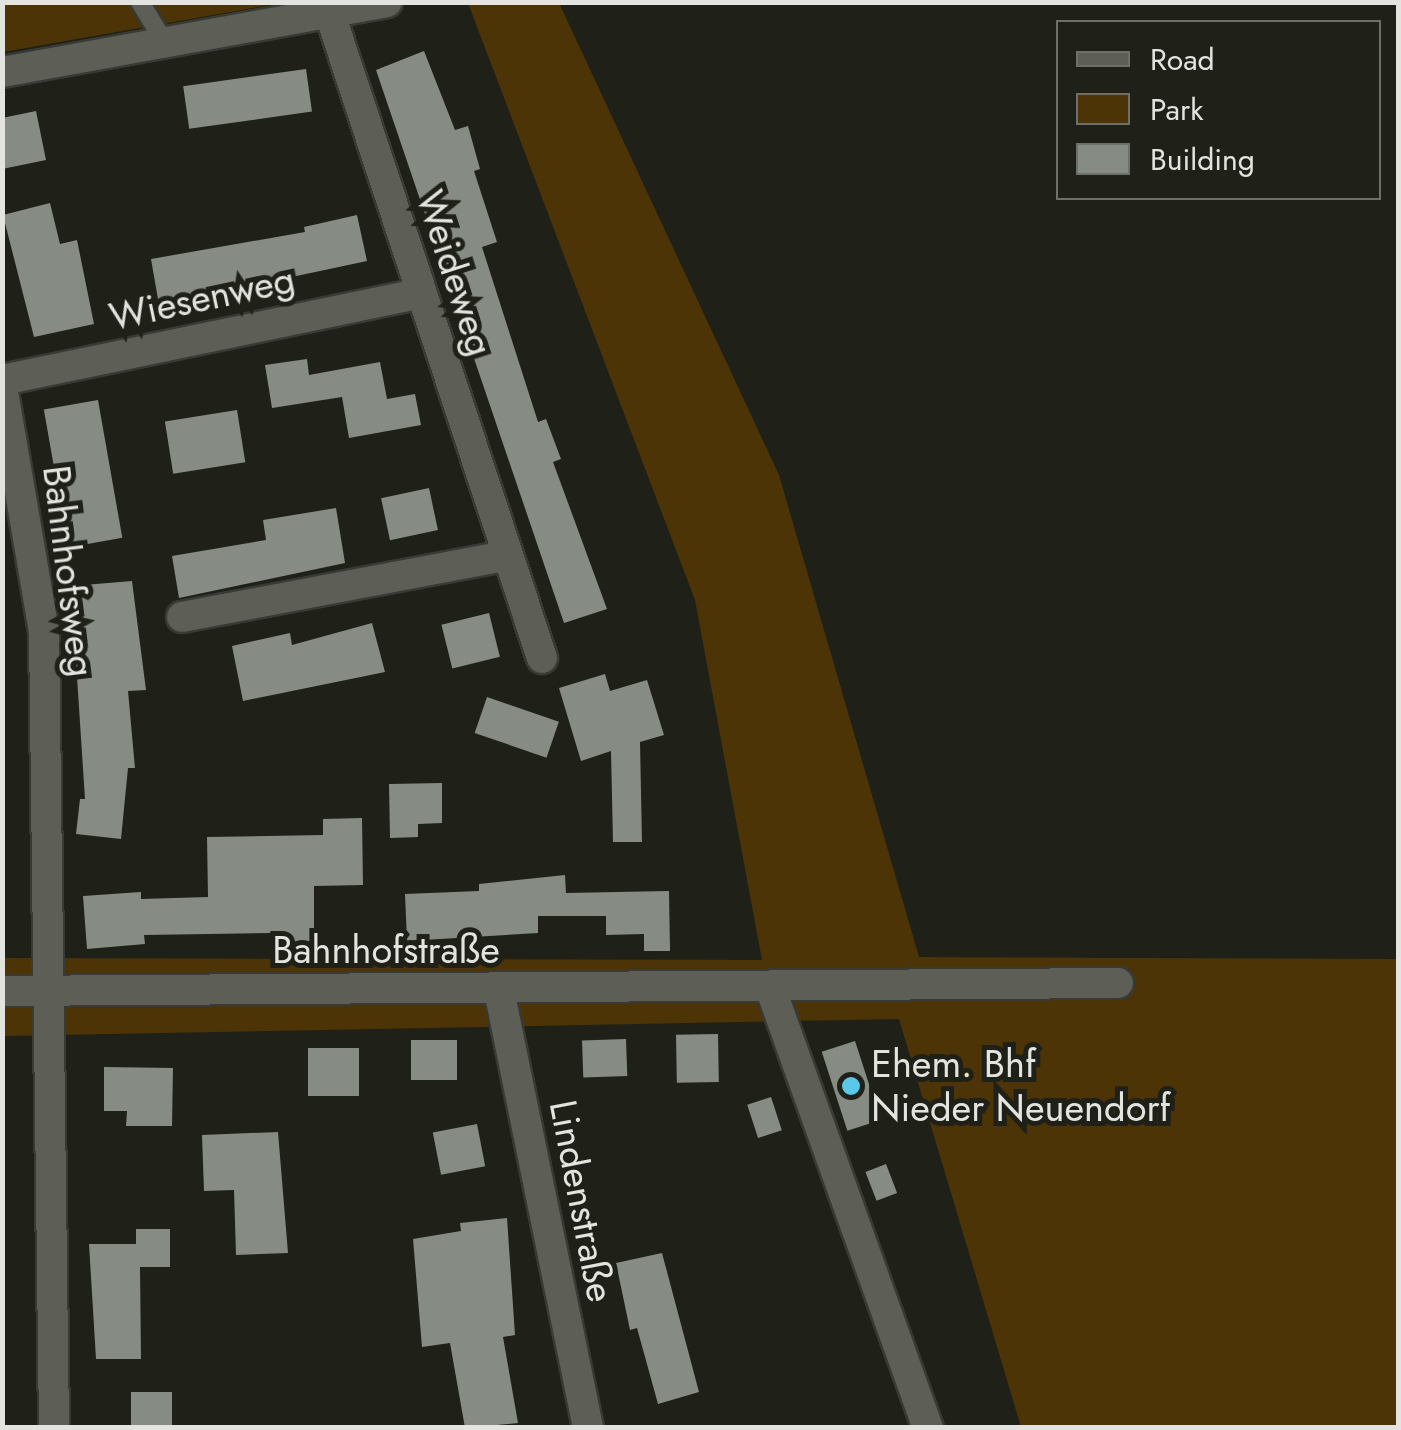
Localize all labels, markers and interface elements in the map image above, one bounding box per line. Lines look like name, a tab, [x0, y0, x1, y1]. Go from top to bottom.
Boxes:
legend	[1056, 20, 1381, 200]
text: Road	[1150, 38, 1215, 81]
text: Park	[1150, 88, 1203, 131]
text: Building	[1150, 138, 1255, 181]
street label: Weideweg	[407, 185, 503, 361]
street label: Wiesenweg	[105, 256, 299, 340]
street label: Bahnhofsweg	[33, 463, 105, 679]
street label: Bahnhofstraße	[272, 927, 500, 973]
place label: Ehem. Bhf Nieder Neuendorf	[871, 1041, 1170, 1130]
marker: Ehem. Bhf Nieder Neuendorf	[840, 1075, 862, 1097]
street label: Lindenstraße	[540, 1096, 624, 1306]

